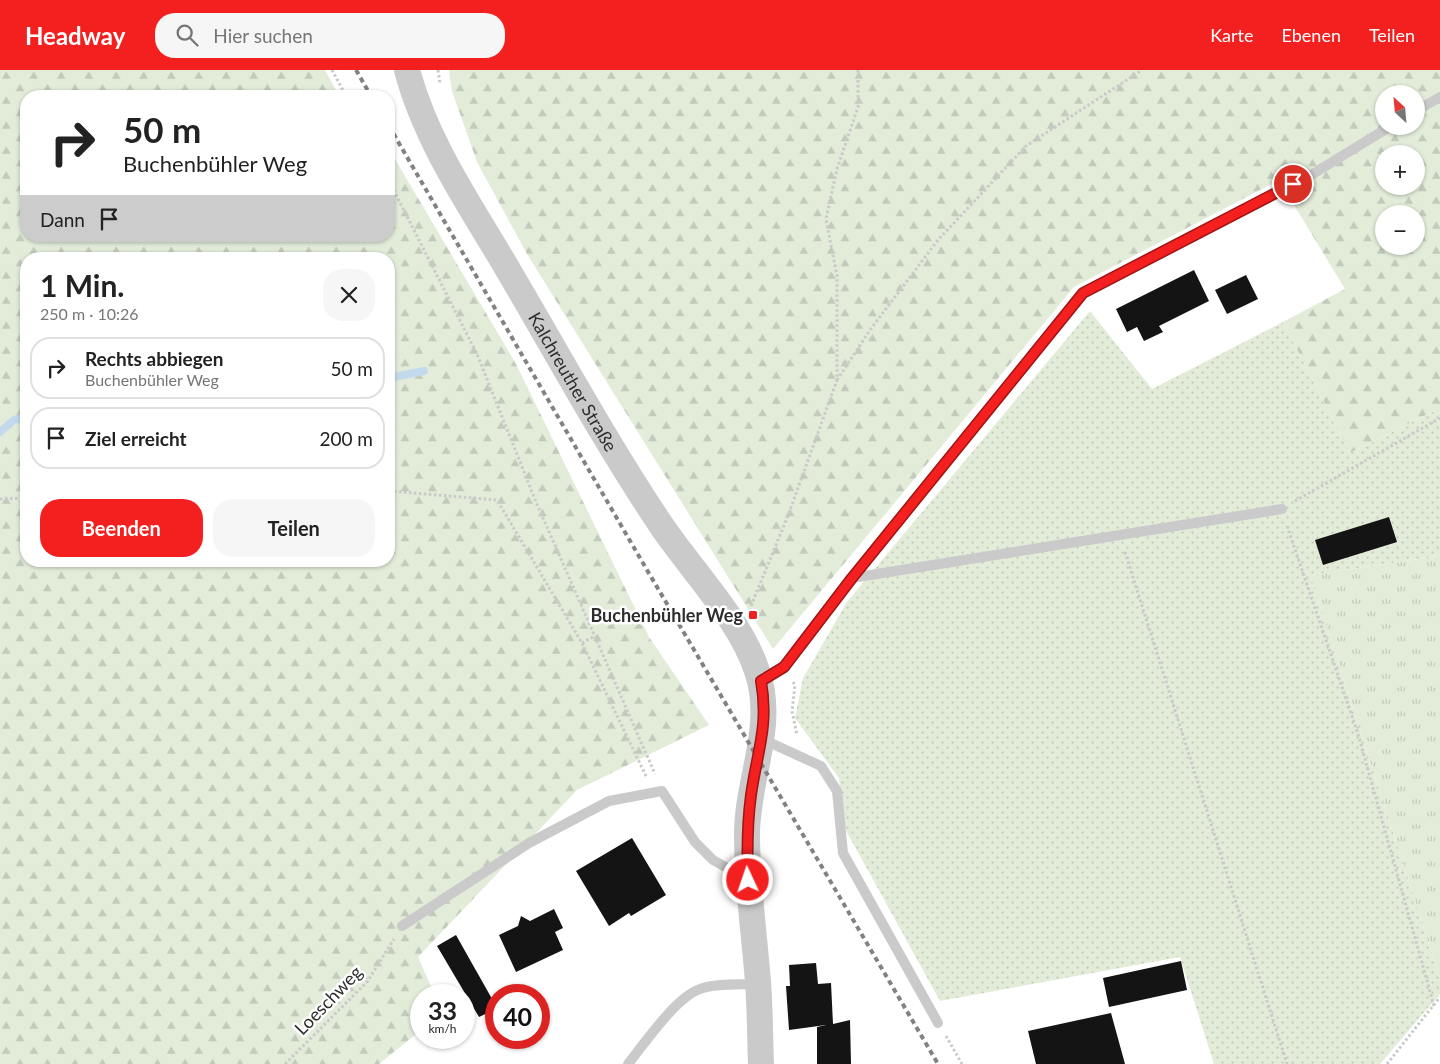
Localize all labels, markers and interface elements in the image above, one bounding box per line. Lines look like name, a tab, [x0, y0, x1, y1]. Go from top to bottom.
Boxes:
search box	[155, 13, 505, 58]
text: Headway	[25, 21, 125, 50]
icon: search	[173, 21, 201, 49]
text: Hier suchen	[213, 24, 313, 47]
text: Karte	[1210, 24, 1253, 46]
text: Ebenen	[1281, 24, 1341, 46]
text: Teilen	[1369, 24, 1415, 46]
north arrow	[1375, 85, 1425, 135]
map controls	[1375, 85, 1425, 255]
text: 50 m	[123, 108, 201, 150]
icon: right	[40, 110, 105, 175]
button: +	[1375, 145, 1425, 195]
text: Buchenbühler Weg	[123, 150, 307, 177]
pin	[1272, 163, 1314, 205]
icon: arrive	[1279, 170, 1307, 198]
icon: arrive	[95, 205, 123, 233]
button: −	[1375, 205, 1425, 255]
text: Dann	[40, 208, 85, 231]
text: 1 Min.	[40, 267, 125, 303]
button: close	[323, 269, 375, 321]
text: 250 m · 10:26	[40, 304, 139, 323]
street label: Kalchreuther Straße	[524, 308, 622, 455]
text: Rechts abbiegen	[85, 347, 223, 370]
icon: right	[42, 354, 70, 382]
text: 50 m	[330, 357, 373, 380]
text: Buchenbühler Weg	[85, 370, 219, 389]
icon: arrive	[42, 424, 70, 452]
text: Ziel erreicht	[85, 427, 187, 450]
text: 200 m	[319, 427, 373, 450]
button: Beenden	[40, 499, 203, 557]
button: Teilen	[213, 499, 375, 557]
place label: Buchenbühler Weg	[590, 604, 743, 626]
marker: Buchenbühler Weg	[747, 609, 759, 621]
position arrow	[721, 853, 773, 905]
street label: Loeschweg	[290, 961, 366, 1039]
speed limit sign: 40	[485, 984, 550, 1049]
text: 33	[428, 995, 457, 1025]
text: km/h	[428, 1021, 457, 1036]

